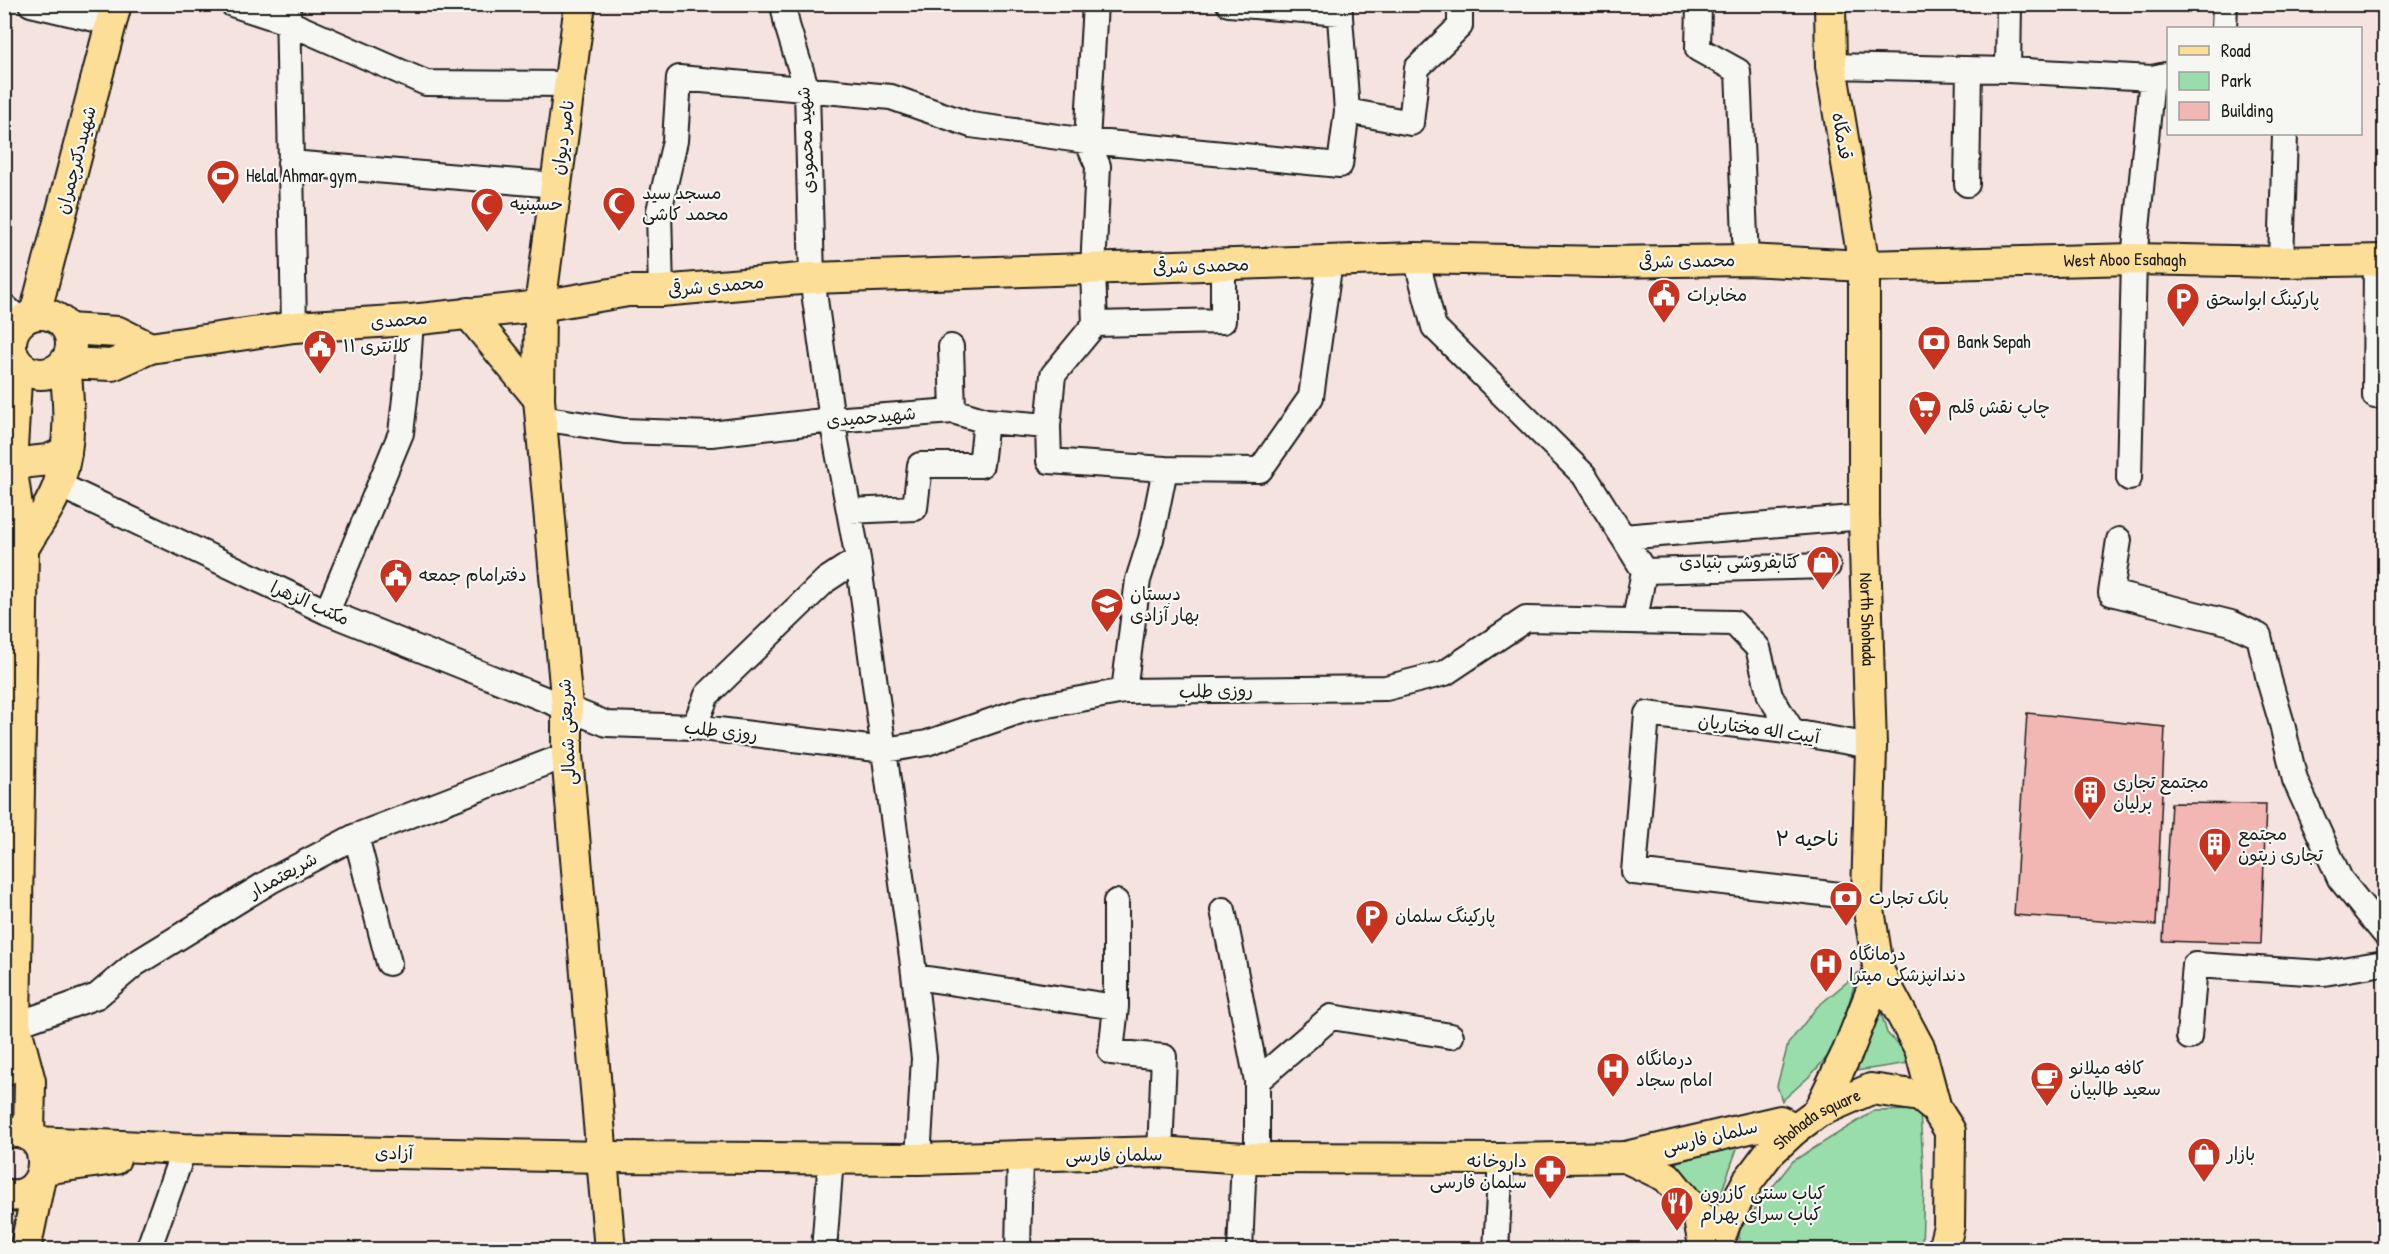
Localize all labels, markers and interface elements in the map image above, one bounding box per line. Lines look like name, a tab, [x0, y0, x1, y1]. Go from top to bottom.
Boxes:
legend	[2167, 27, 2362, 135]
text: Road	[2221, 38, 2251, 63]
text: Park	[2221, 68, 2252, 93]
street label: شهید محمودی	[790, 86, 821, 194]
street label: ناصر دیوان	[545, 97, 580, 177]
text: Building	[2221, 98, 2273, 123]
street label: شهیددکترچمران	[49, 103, 102, 217]
street label: قدمگاه	[1826, 110, 1859, 161]
sports icon: Helal Ahmar gym	[205, 158, 241, 205]
place label: Helal Ahmar gym	[246, 163, 357, 188]
place label: مسجد سید محمد کاشی	[642, 180, 729, 226]
mosque icon: مسجد سید محمد کاشی	[601, 185, 637, 232]
mosque icon: حسینیه	[469, 186, 505, 233]
place label: حسینیه	[510, 191, 563, 216]
street label: West Aboo Esahagh	[2063, 246, 2187, 273]
street label: محمدی شرقی	[1638, 247, 1735, 274]
street label: محمدی شرقی	[1152, 251, 1250, 280]
street label: محمدی شرقی	[667, 269, 765, 302]
public building icon: مخابرات	[1646, 277, 1682, 324]
parking icon: پارکینگ ابواسحق	[2165, 281, 2201, 328]
place label: مخابرات	[1687, 282, 1747, 307]
place label: پارکینگ ابواسحق	[2206, 286, 2320, 311]
street label: محمدی	[369, 305, 428, 334]
bank icon: Bank Sepah	[1916, 324, 1952, 371]
public building icon: کلانتری ۱۱	[302, 328, 338, 375]
place label: Bank Sepah	[1957, 329, 2031, 354]
place label: کلانتری ۱۱	[343, 333, 411, 358]
supermarket icon: چاپ نقش قلم	[1907, 389, 1943, 436]
place label: چاپ نقش قلم	[1948, 394, 2050, 421]
street label: شهیدحمیدی	[825, 400, 917, 433]
shop icon: کتابفروشی بنیادی	[1805, 544, 1841, 591]
place label: کتابفروشی بنیادی	[1679, 549, 1800, 574]
public building icon: دفترامام جمعه	[378, 557, 414, 604]
place label: دفترامام جمعه	[419, 562, 527, 589]
street label: North Shohada	[1854, 572, 1882, 666]
street label: مکتب الزهرا	[267, 574, 353, 631]
place label: دبستان بهار آزادی	[1130, 581, 1200, 627]
school or university icon: دبستان بهار آزادی	[1089, 586, 1125, 633]
street label: روزی طلب	[1179, 677, 1253, 704]
street label: شریعتی شمالی	[551, 678, 582, 786]
street label: آییت اله مختاریان	[1697, 708, 1823, 750]
street label: روزی طلب	[683, 714, 759, 747]
place label: مجتمع تجاری برلیان	[2113, 769, 2209, 815]
building icon: مجتمع تجاری برلیان	[2072, 774, 2108, 821]
place label: مجتمع تجاری زیتون	[2238, 821, 2324, 867]
district label: ناحیه ۲	[1775, 824, 1839, 853]
building icon: مجتمع تجاری زیتون	[2197, 826, 2233, 873]
street label: شریعتمدار	[242, 846, 322, 905]
bank icon: بانک تجارت	[1828, 880, 1864, 927]
place label: بانک تجارت	[1869, 885, 1949, 910]
parking icon: پارکینگ سلمان	[1354, 898, 1390, 945]
place label: پارکینگ سلمان	[1395, 903, 1496, 928]
place label: درمانگاه دندانپزشکی میترا	[1849, 941, 1966, 987]
hospital icon: درمانگاه دندانپزشکی میترا	[1808, 946, 1844, 993]
place label: درمانگاه امام سجاد	[1636, 1046, 1713, 1094]
hospital icon: درمانگاه امام سجاد	[1595, 1051, 1631, 1098]
place label: کافه میلانو سعید طالبیان	[2068, 1055, 2161, 1101]
cafe icon: کافه میلانو سعید طالبیان	[2029, 1060, 2065, 1107]
street label: Shohada square	[1767, 1082, 1864, 1155]
street label: سلمان فارسی	[1660, 1113, 1760, 1160]
shop icon: بازار	[2186, 1136, 2222, 1183]
street label: آزادی	[375, 1140, 415, 1165]
street label: سلمان فارسی	[1065, 1141, 1163, 1168]
place label: بازار	[2225, 1141, 2255, 1166]
place label: داروخانه سلمان فارسی	[1430, 1148, 1527, 1194]
pharmacy icon: داروخانه سلمان فارسی	[1532, 1153, 1568, 1200]
place label: کباب سنتی کازرون کباب سرای بهرام	[1700, 1180, 1826, 1228]
restaurant icon: کباب سنتی کازرون کباب سرای بهرام	[1659, 1185, 1695, 1232]

